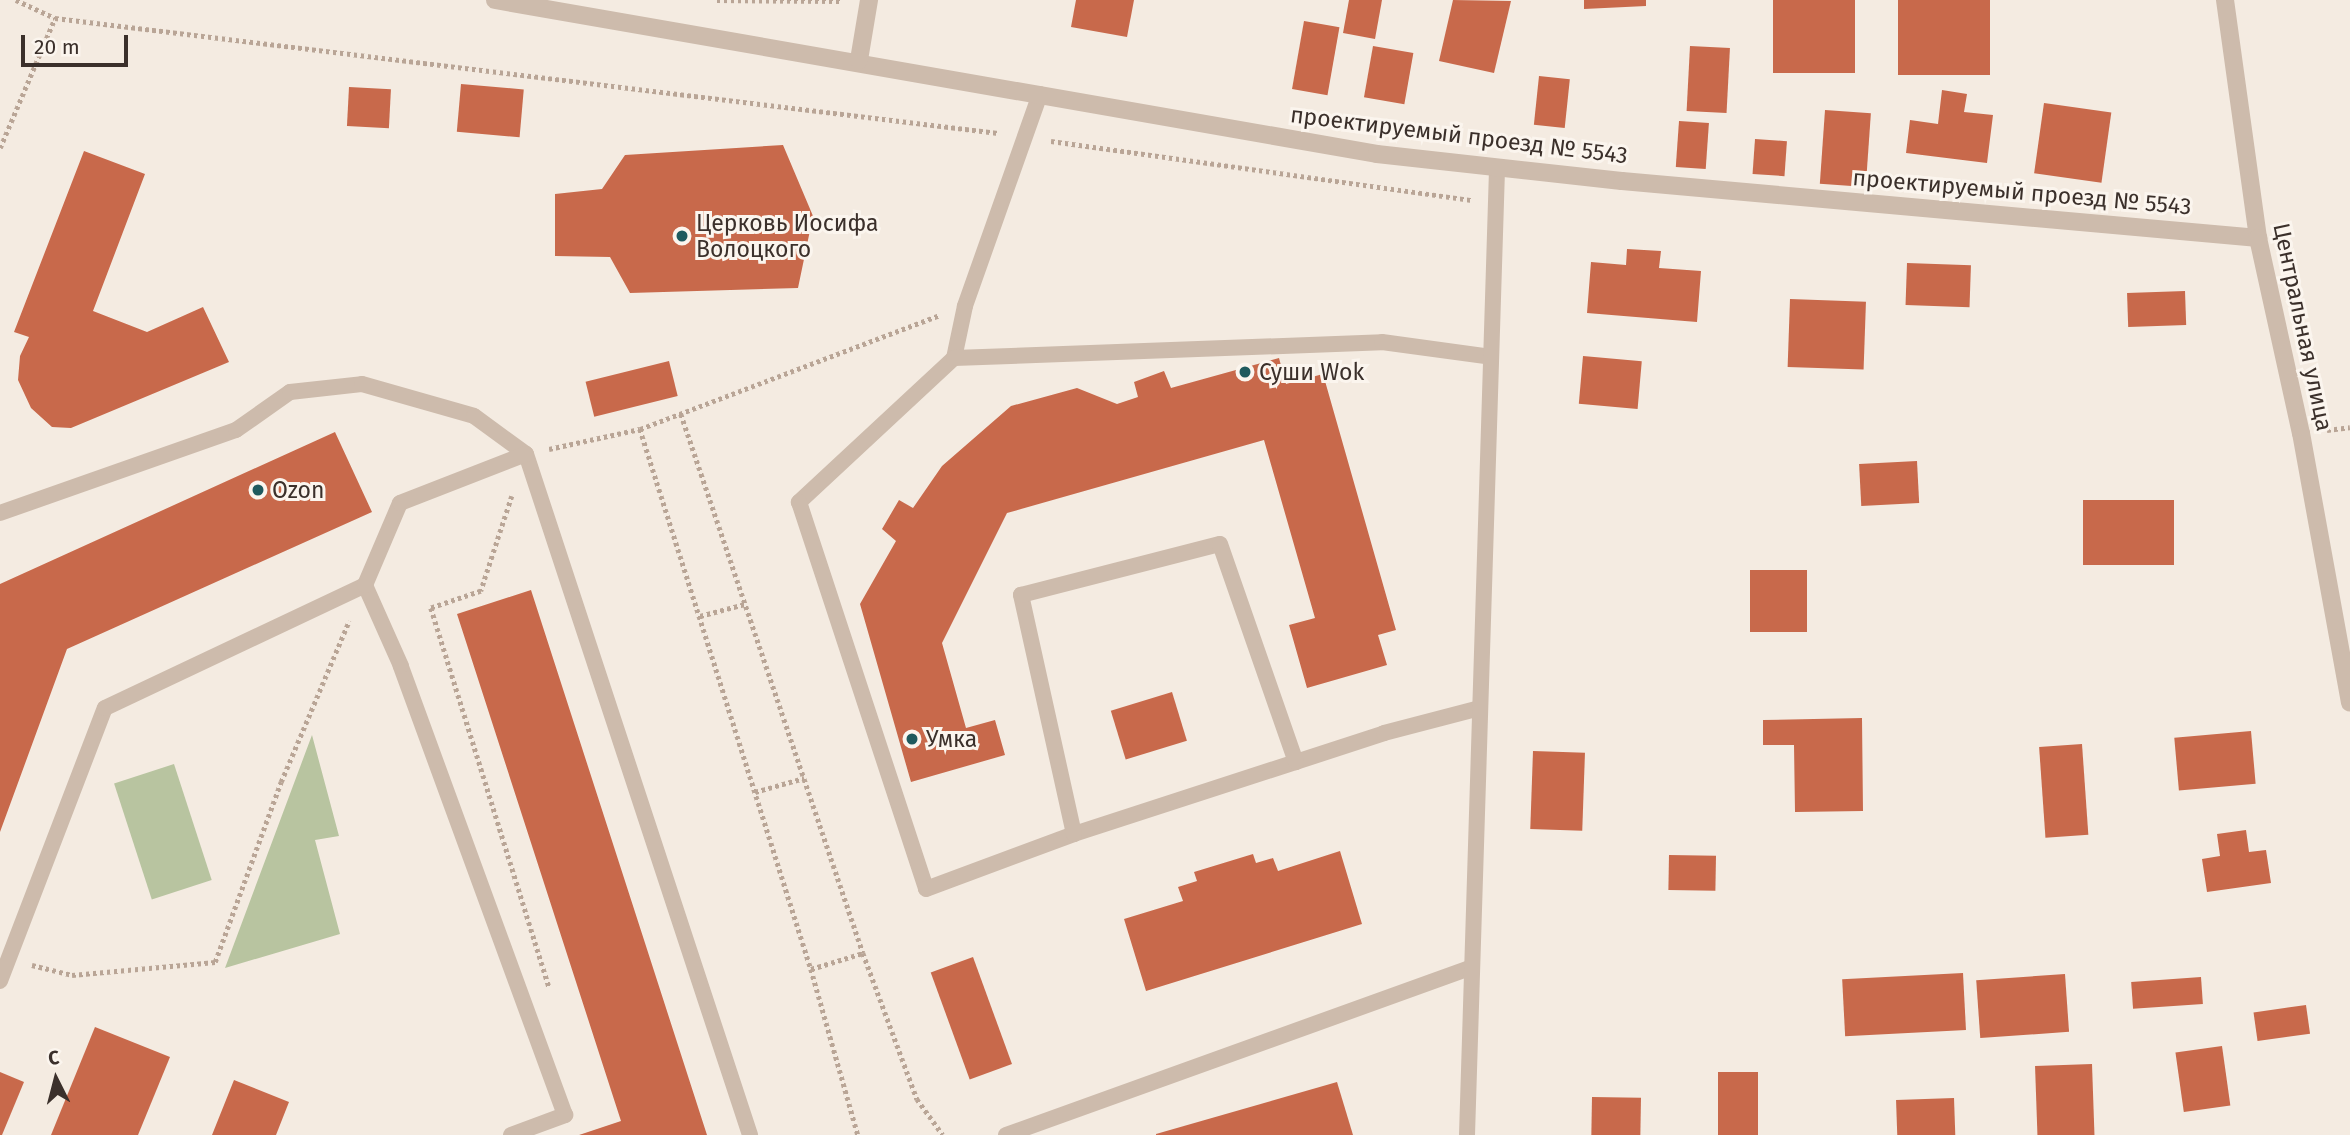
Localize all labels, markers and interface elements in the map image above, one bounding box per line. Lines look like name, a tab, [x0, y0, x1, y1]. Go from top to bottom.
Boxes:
scale bar	[24, 21, 131, 65]
text: 20 m	[34, 34, 80, 60]
street label: проектируемый проезд № 5543	[1289, 101, 1629, 169]
street label: проектируемый проезд № 5543	[1852, 163, 2192, 221]
place label: Церковь Иосифа Волоцкого	[696, 209, 879, 263]
street label: Центральная улица	[2267, 220, 2339, 434]
marker: Церковь Иосифа Волоцкого	[674, 228, 690, 244]
place label: Суши Wok	[1259, 358, 1364, 386]
marker: Суши Wok	[1237, 364, 1253, 380]
place label: Ozon	[272, 476, 324, 504]
marker: Ozon	[250, 482, 266, 498]
place label: Умка	[926, 725, 977, 753]
marker: Умка	[904, 731, 920, 747]
north arrow	[21, 1044, 91, 1114]
text: С	[47, 1046, 60, 1070]

